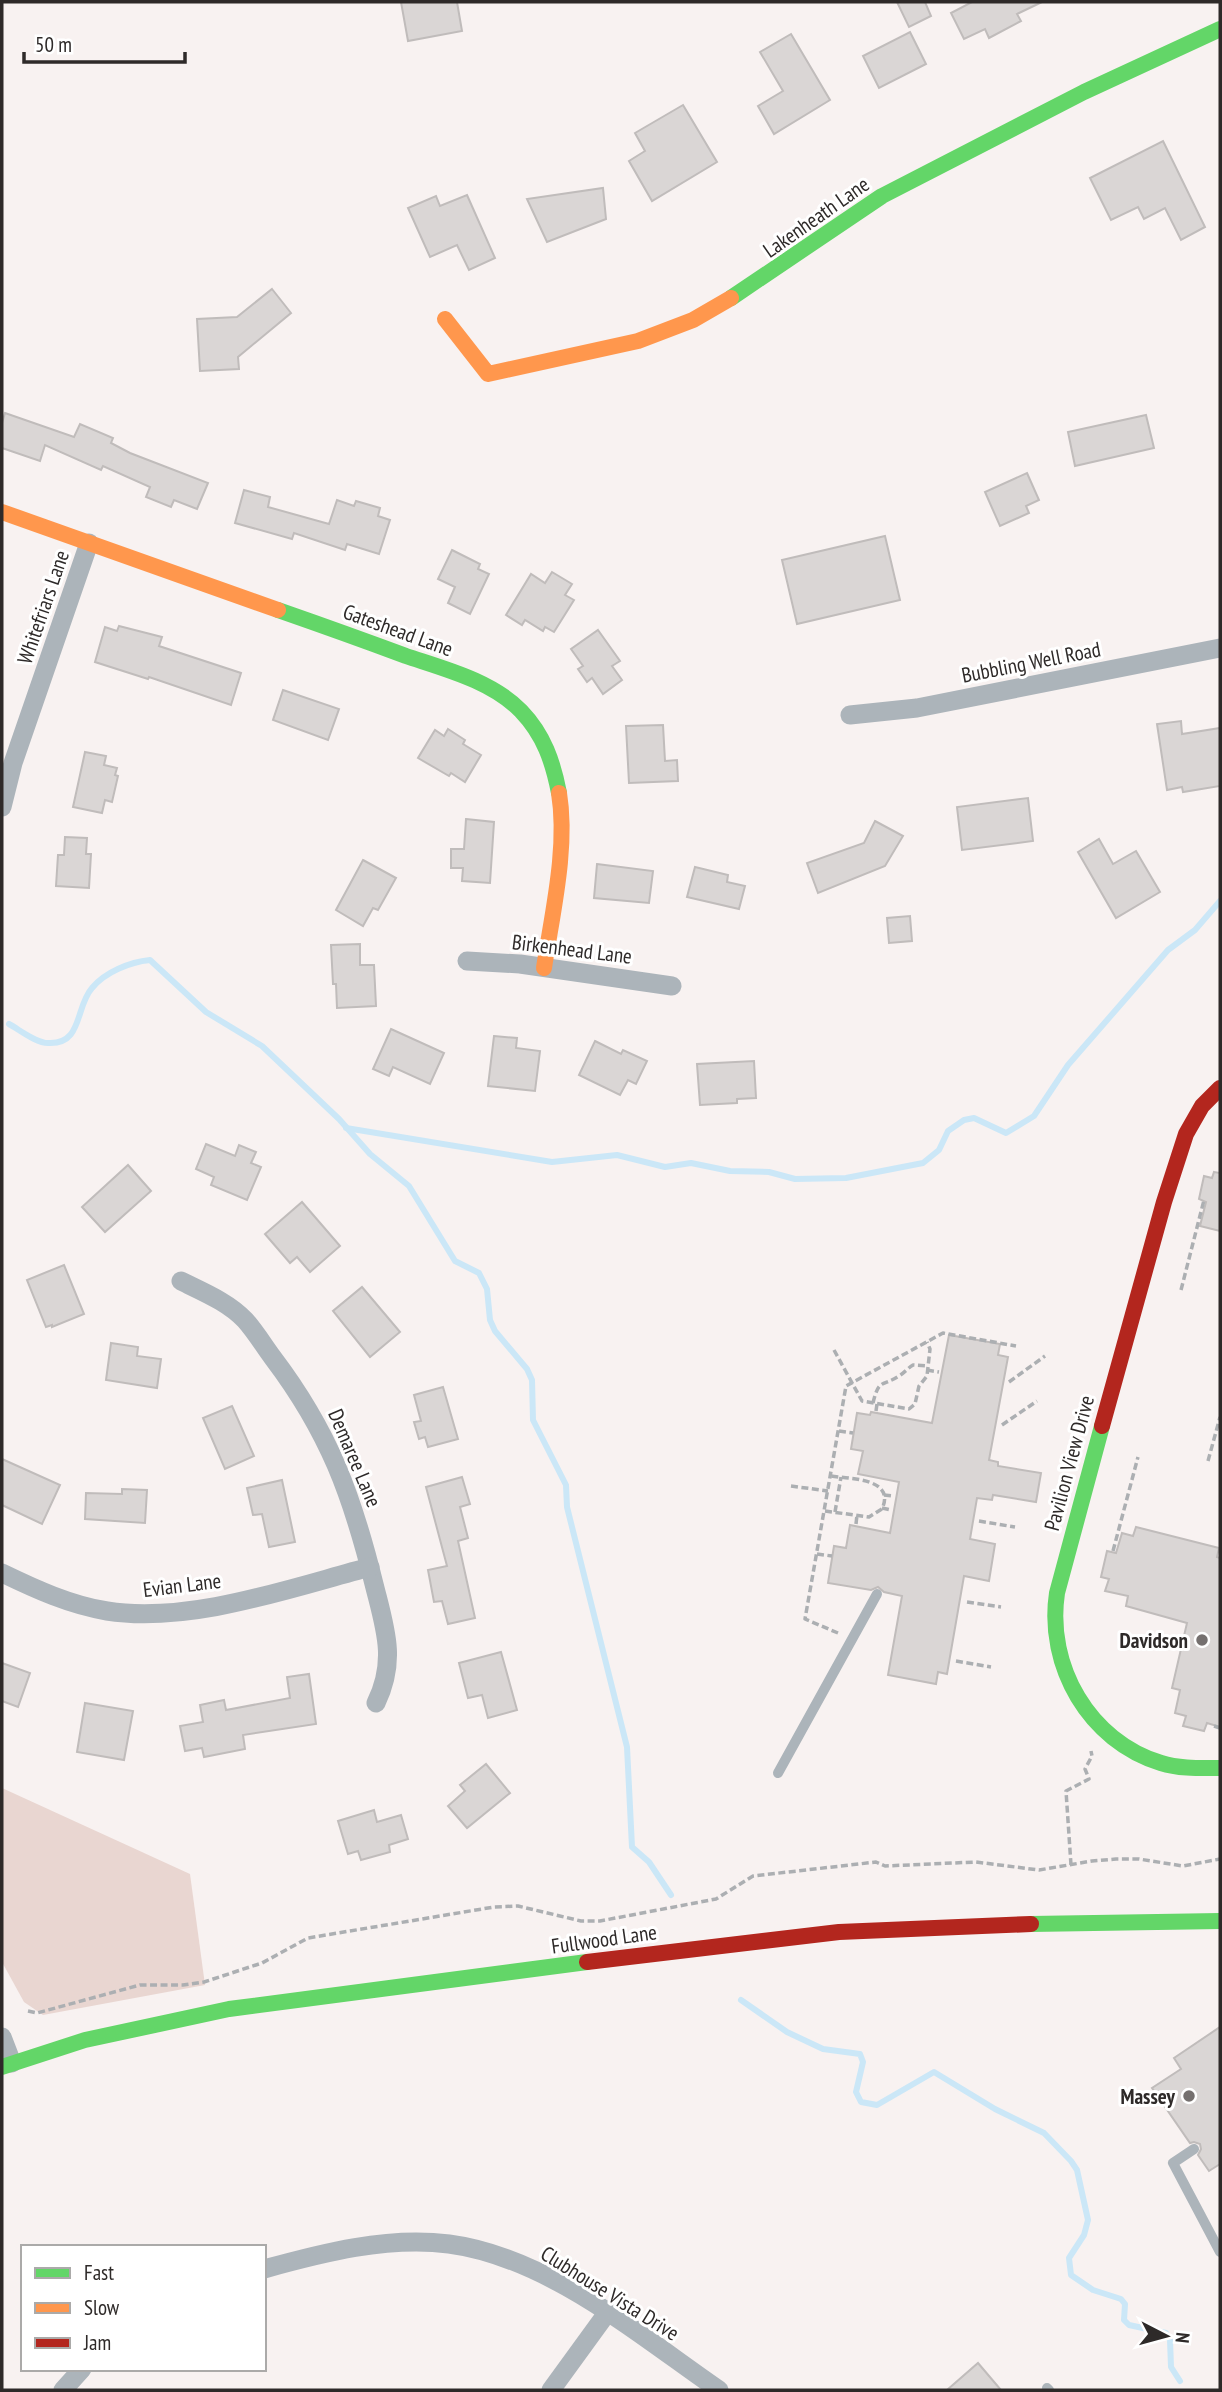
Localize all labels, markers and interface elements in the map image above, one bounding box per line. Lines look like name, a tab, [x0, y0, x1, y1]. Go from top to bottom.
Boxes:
scale bar	[24, 21, 186, 65]
text: 50 m	[35, 31, 72, 58]
street label: Lakenheath Lane	[758, 171, 874, 263]
street label: Whitefriars Lane	[11, 547, 75, 667]
street label: Gateshead Lane	[339, 598, 457, 662]
street label: Bubbling Well Road	[959, 635, 1103, 689]
street label: Birkenhead Lane	[510, 928, 634, 970]
street label: Pavilion View Drive	[1038, 1392, 1100, 1534]
street label: Demaree Lane	[322, 1405, 388, 1511]
street label: Evian Lane	[141, 1567, 223, 1603]
place label: Davidson	[1120, 1627, 1188, 1654]
marker: Davidson	[1194, 1632, 1210, 1648]
street label: Fullwood Lane	[550, 1918, 658, 1960]
place label: Massey	[1121, 2083, 1176, 2110]
marker: Massey	[1181, 2088, 1197, 2104]
street label: Clubhouse Vista Drive	[536, 2240, 684, 2346]
legend	[21, 2245, 266, 2371]
text: Fast	[84, 2259, 114, 2286]
text: Slow	[84, 2294, 120, 2321]
north arrow	[1131, 2301, 1201, 2371]
text: Jam	[83, 2329, 111, 2356]
text: N	[1170, 2331, 1195, 2344]

